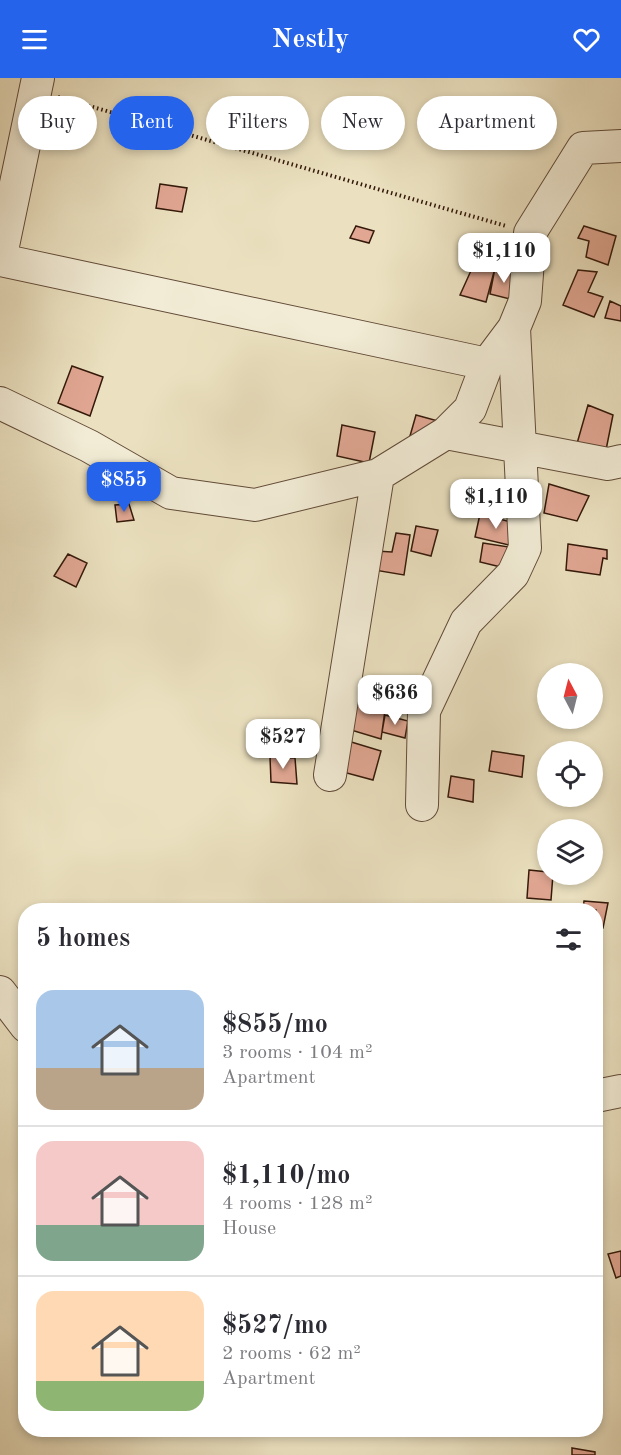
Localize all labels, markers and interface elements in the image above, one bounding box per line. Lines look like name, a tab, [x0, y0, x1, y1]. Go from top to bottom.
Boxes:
icon: menu	[18, 23, 51, 56]
icon: heart	[570, 23, 603, 56]
text: Nestly	[272, 26, 349, 53]
chip: Buy	[18, 96, 97, 150]
chip: Rent	[109, 96, 194, 150]
chip: Filters	[206, 96, 309, 150]
chip: New	[321, 96, 405, 150]
chip: Apartment	[417, 96, 557, 150]
pin: $1,110	[455, 233, 553, 284]
text: $1,110	[472, 242, 536, 262]
pin: $855	[88, 462, 160, 513]
text: $855	[101, 471, 147, 491]
pin: $1,110	[447, 479, 545, 530]
text: $1,110	[464, 488, 528, 508]
north arrow	[537, 663, 603, 729]
map controls	[537, 663, 603, 885]
pin: $636	[359, 675, 431, 726]
text: $636	[372, 684, 418, 704]
pin: $527	[247, 719, 319, 770]
text: $527	[260, 728, 306, 748]
button: locate	[537, 741, 603, 807]
button: layers	[537, 819, 603, 885]
icon: filters	[552, 923, 585, 956]
text: 5 homes	[36, 926, 130, 952]
text: $855/mo	[222, 1012, 328, 1038]
icon: home	[84, 1014, 156, 1086]
text: 3 rooms · 104 m²	[222, 1043, 372, 1063]
text: Apartment	[222, 1068, 316, 1088]
text: $1,110/mo	[222, 1163, 350, 1189]
icon: home	[84, 1165, 156, 1237]
text: 4 rooms · 128 m²	[222, 1194, 372, 1214]
text: House	[222, 1219, 276, 1239]
text: $527/mo	[222, 1313, 328, 1339]
icon: home	[84, 1315, 156, 1387]
text: 2 rooms · 62 m²	[222, 1344, 361, 1364]
text: Apartment	[222, 1369, 316, 1389]

